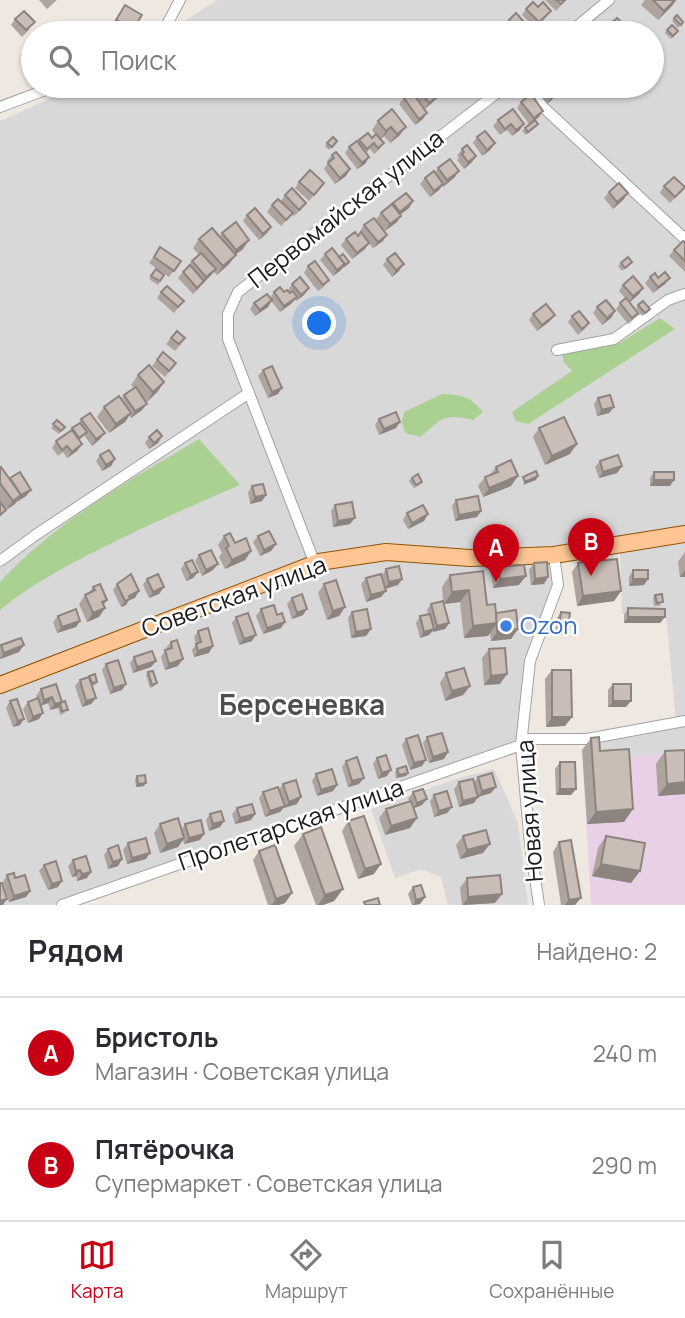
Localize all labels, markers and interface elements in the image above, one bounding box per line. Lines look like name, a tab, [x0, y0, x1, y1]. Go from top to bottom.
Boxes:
search box	[21, 21, 664, 98]
icon: search	[45, 41, 83, 79]
text: Поиск	[101, 42, 176, 78]
street label: Первомайская улица	[240, 121, 450, 295]
your location	[302, 306, 336, 340]
pin: B	[568, 518, 614, 576]
pin: A	[473, 524, 519, 582]
street label: Советская улица	[137, 547, 330, 644]
place label: Ozon	[520, 608, 578, 641]
marker: Ozon	[498, 618, 514, 634]
district label: Берсеневка	[219, 685, 385, 723]
street label: Новая улица	[507, 739, 550, 883]
street label: Пролетарская улица	[173, 770, 408, 878]
text: Рядом	[28, 930, 124, 971]
text: Найдено: 2	[536, 935, 657, 967]
text: Бристоль	[95, 1019, 218, 1055]
text: A	[43, 1037, 59, 1069]
text: 240 m	[593, 1037, 657, 1069]
text: Магазин · Советская улица	[95, 1055, 389, 1087]
text: Пятёрочка	[95, 1131, 234, 1167]
text: B	[44, 1149, 58, 1181]
text: 290 m	[591, 1149, 657, 1181]
text: Супермаркет · Советская улица	[95, 1167, 443, 1199]
tab: Карта	[71, 1236, 124, 1304]
tab: Маршрут	[265, 1236, 348, 1304]
tab: Сохранённые	[489, 1236, 614, 1304]

